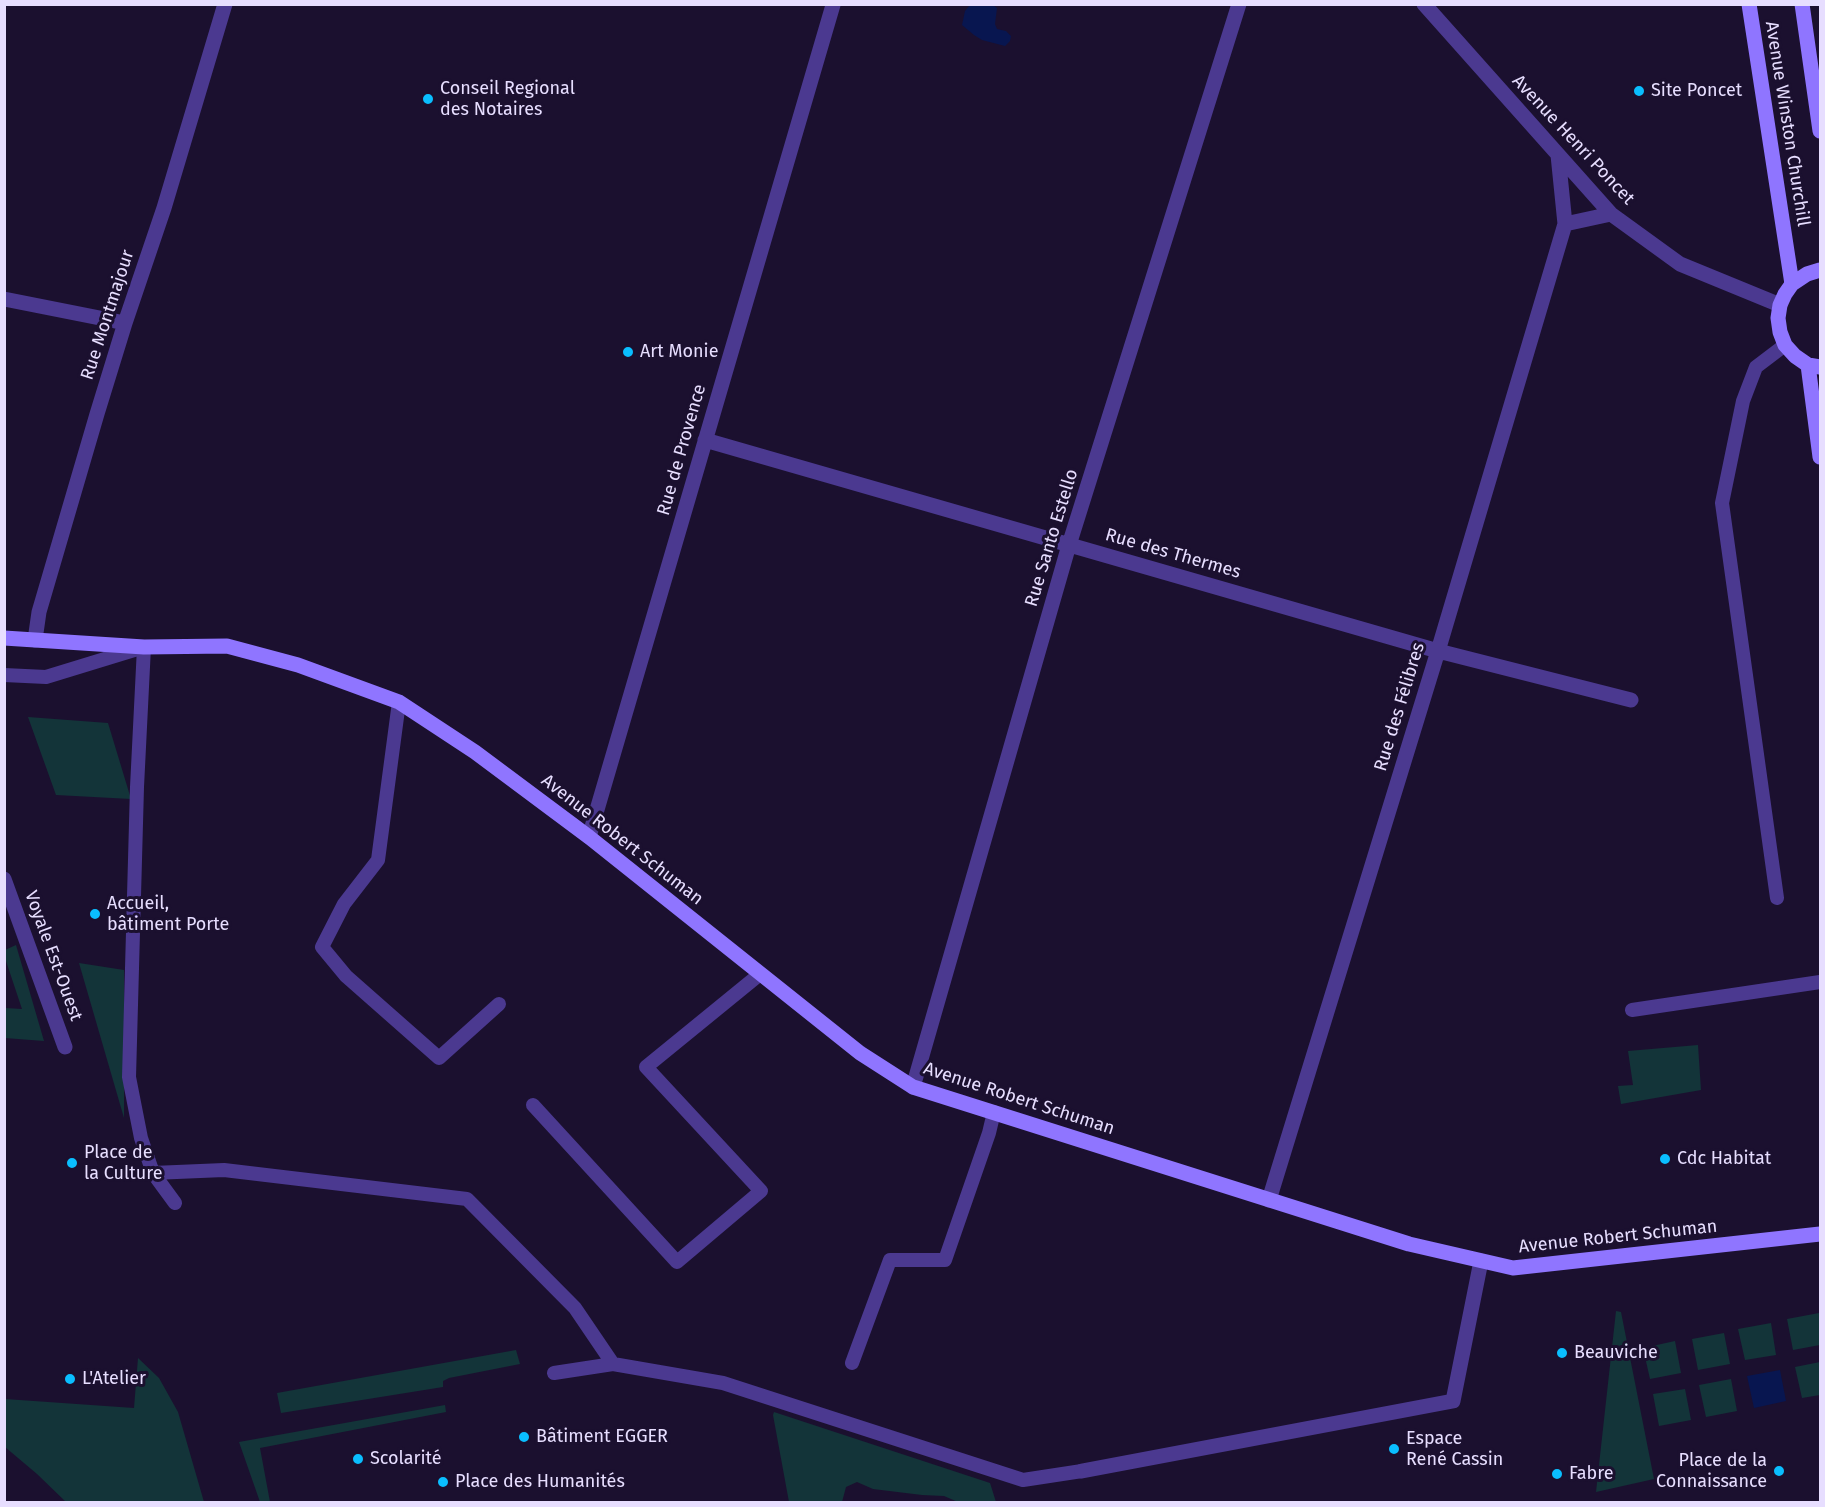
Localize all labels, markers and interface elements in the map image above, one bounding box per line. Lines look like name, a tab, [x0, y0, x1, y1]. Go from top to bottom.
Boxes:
street label: Avenue Winston Churchill	[1760, 20, 1814, 228]
street label: Avenue Henri Poncet	[1507, 71, 1639, 209]
place label: Conseil Regional des Notaires	[440, 78, 575, 121]
place label: Site Poncet	[1651, 80, 1742, 102]
marker: Site Poncet	[1632, 84, 1646, 98]
marker: Conseil Regional des Notaires	[421, 92, 435, 106]
street label: Rue Montmajour	[77, 247, 139, 383]
place label: Art Monie	[640, 341, 718, 363]
marker: Art Monie	[621, 345, 635, 359]
street label: Rue de Provence	[653, 382, 711, 518]
street label: Rue Santo Estello	[1021, 467, 1083, 609]
street label: Rue des Thermes	[1103, 524, 1243, 584]
street label: Rue des Félibres	[1370, 640, 1430, 774]
street label: Avenue Robert Schuman	[537, 770, 707, 910]
street label: Voyale Est-Ouest	[19, 888, 87, 1024]
place label: Accueil, bâtiment Porte	[107, 893, 229, 936]
marker: Accueil, bâtiment Porte	[88, 907, 102, 921]
street label: Avenue Robert Schuman	[921, 1058, 1117, 1140]
place label: Place de la Culture	[84, 1142, 162, 1184]
place label: Cdc Habitat	[1677, 1148, 1771, 1170]
marker: Cdc Habitat	[1658, 1152, 1672, 1166]
marker: Place de la Culture	[65, 1156, 79, 1170]
street label: Avenue Robert Schuman	[1518, 1216, 1718, 1258]
place label: Beauviche	[1574, 1342, 1658, 1364]
marker: Beauviche	[1555, 1346, 1569, 1360]
place label: L'Atelier	[82, 1368, 146, 1390]
marker: L'Atelier	[63, 1372, 77, 1386]
place label: Bâtiment EGGER	[536, 1426, 668, 1448]
place label: Espace René Cassin	[1406, 1428, 1503, 1470]
marker: Bâtiment EGGER	[517, 1430, 531, 1444]
marker: Espace René Cassin	[1387, 1442, 1401, 1456]
place label: Scolarité	[370, 1448, 442, 1470]
place label: Place de la Connaissance	[1656, 1450, 1767, 1492]
marker: Scolarité	[351, 1452, 365, 1466]
place label: Fabre	[1569, 1463, 1613, 1485]
marker: Place de la Connaissance	[1772, 1464, 1786, 1478]
marker: Fabre	[1550, 1467, 1564, 1481]
place label: Place des Humanités	[455, 1471, 625, 1493]
marker: Place des Humanités	[436, 1475, 450, 1489]

